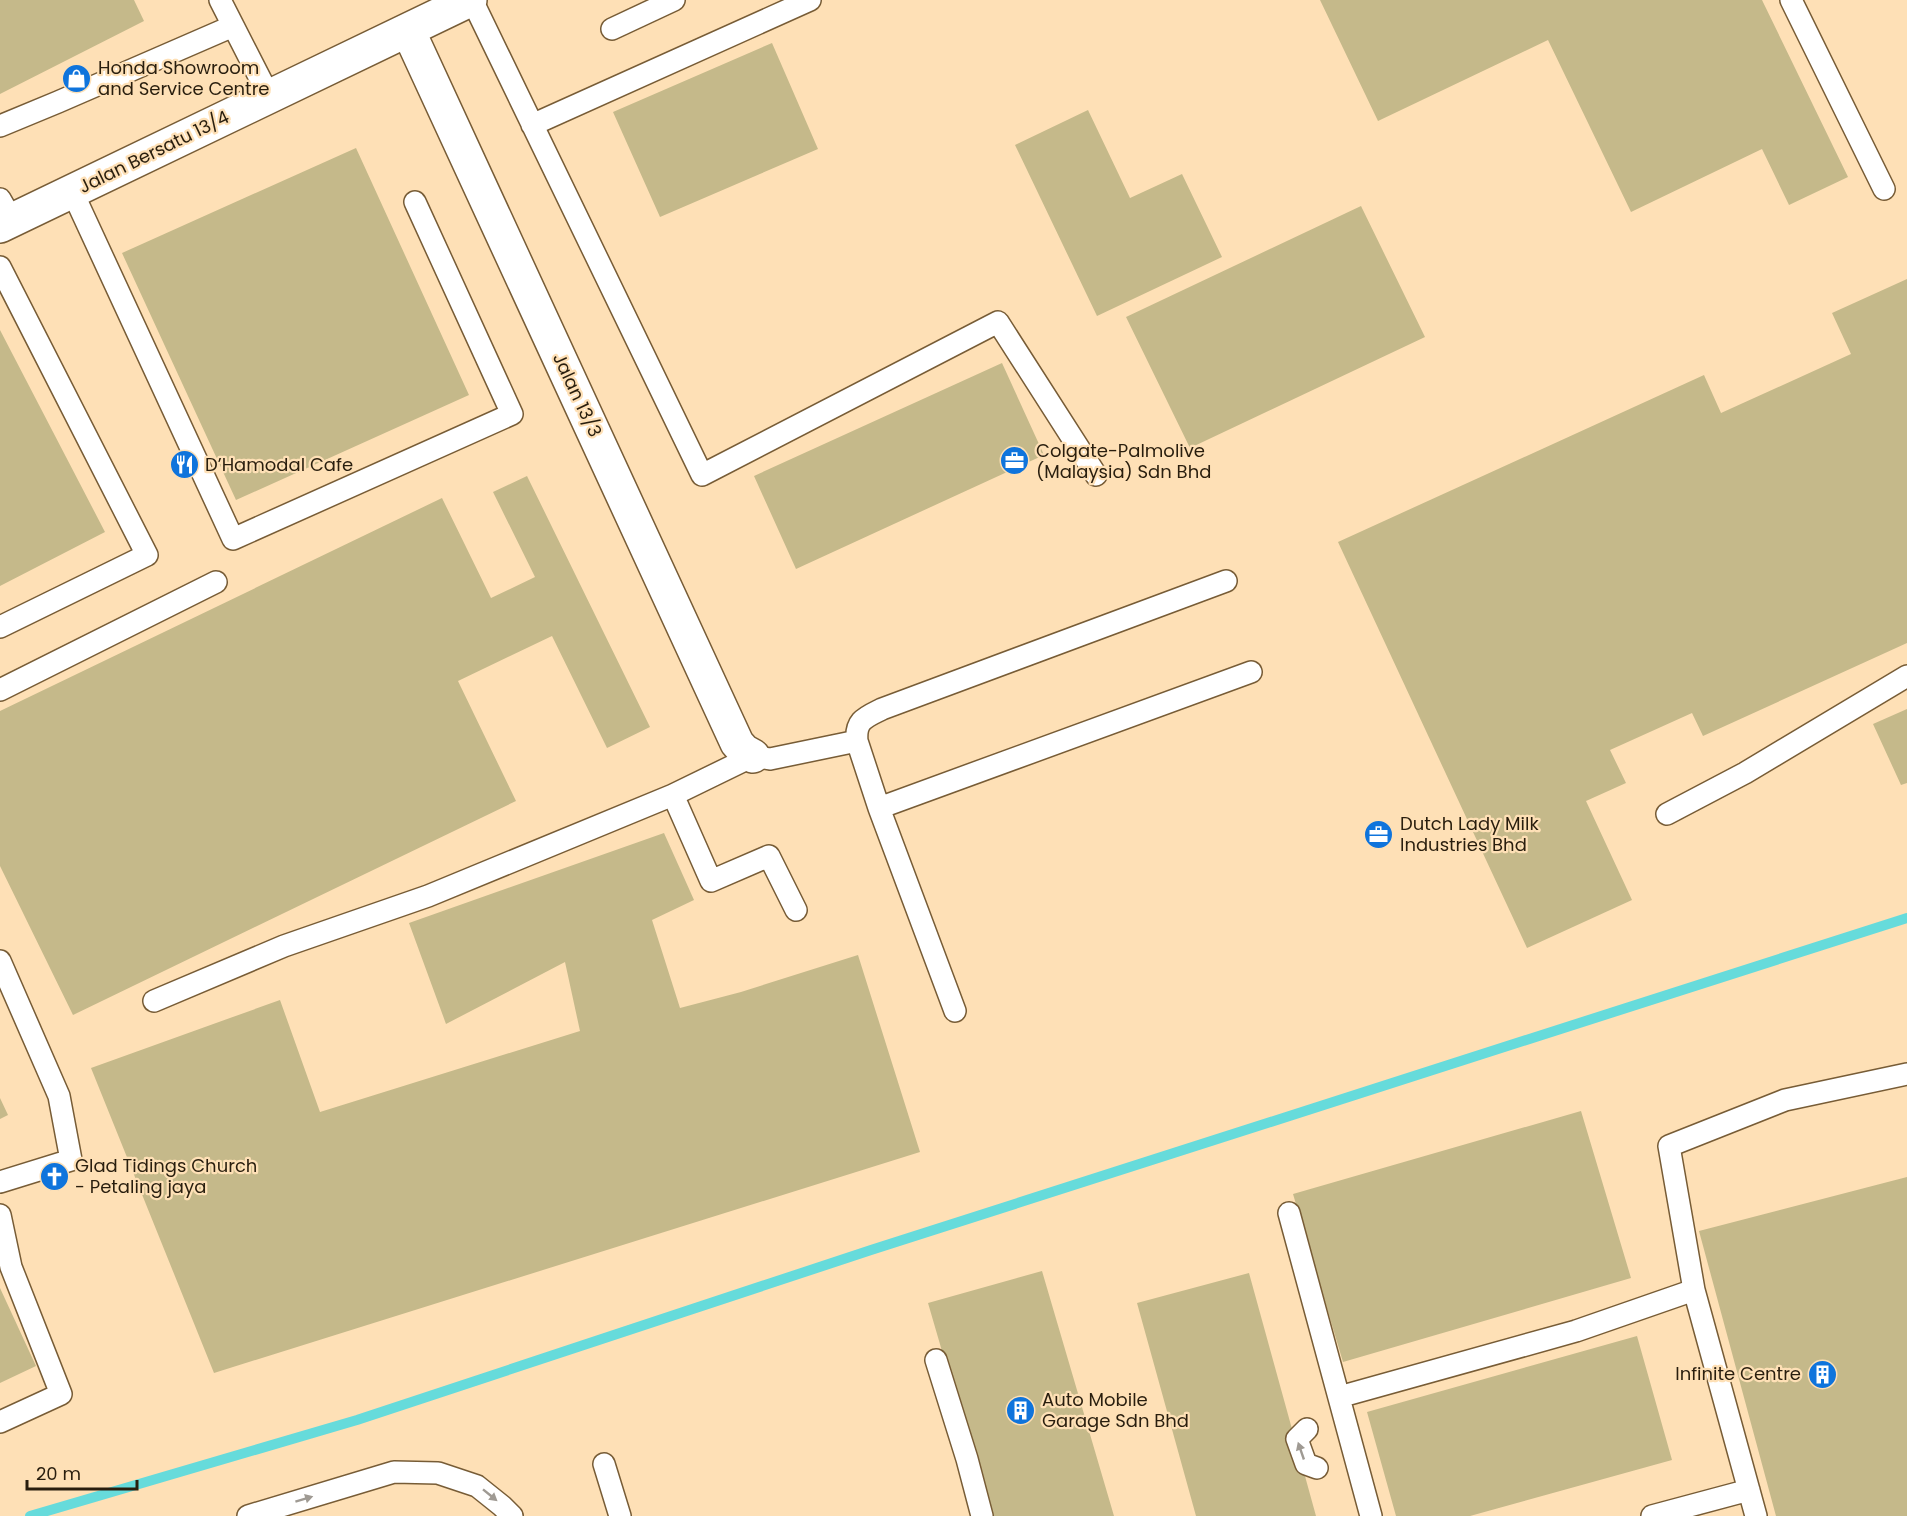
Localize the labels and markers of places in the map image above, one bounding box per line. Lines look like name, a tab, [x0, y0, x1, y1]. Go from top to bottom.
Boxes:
place label: Honda Showroom and Service Centre	[98, 55, 270, 101]
shop icon: Honda Showroom and Service Centre	[61, 62, 93, 94]
place label: Colgate-Palmolive (Malaysia) Sdn Bhd	[1036, 438, 1211, 484]
office icon: Colgate-Palmolive (Malaysia) Sdn Bhd	[999, 445, 1031, 477]
restaurant icon: D’Hamodal Cafe	[168, 449, 200, 481]
place label: D’Hamodal Cafe	[205, 452, 353, 477]
place label: Dutch Lady Milk Industries Bhd	[1400, 811, 1539, 857]
office icon: Dutch Lady Milk Industries Bhd	[1363, 818, 1395, 850]
place label: Glad Tidings Church - Petaling jaya	[75, 1153, 257, 1199]
church icon: Glad Tidings Church - Petaling jaya	[38, 1160, 70, 1192]
building icon: Infinite Centre	[1806, 1358, 1838, 1390]
place label: Infinite Centre	[1675, 1361, 1801, 1386]
place label: Auto Mobile Garage Sdn Bhd	[1042, 1387, 1189, 1433]
building icon: Auto Mobile Garage Sdn Bhd	[1005, 1394, 1037, 1426]

